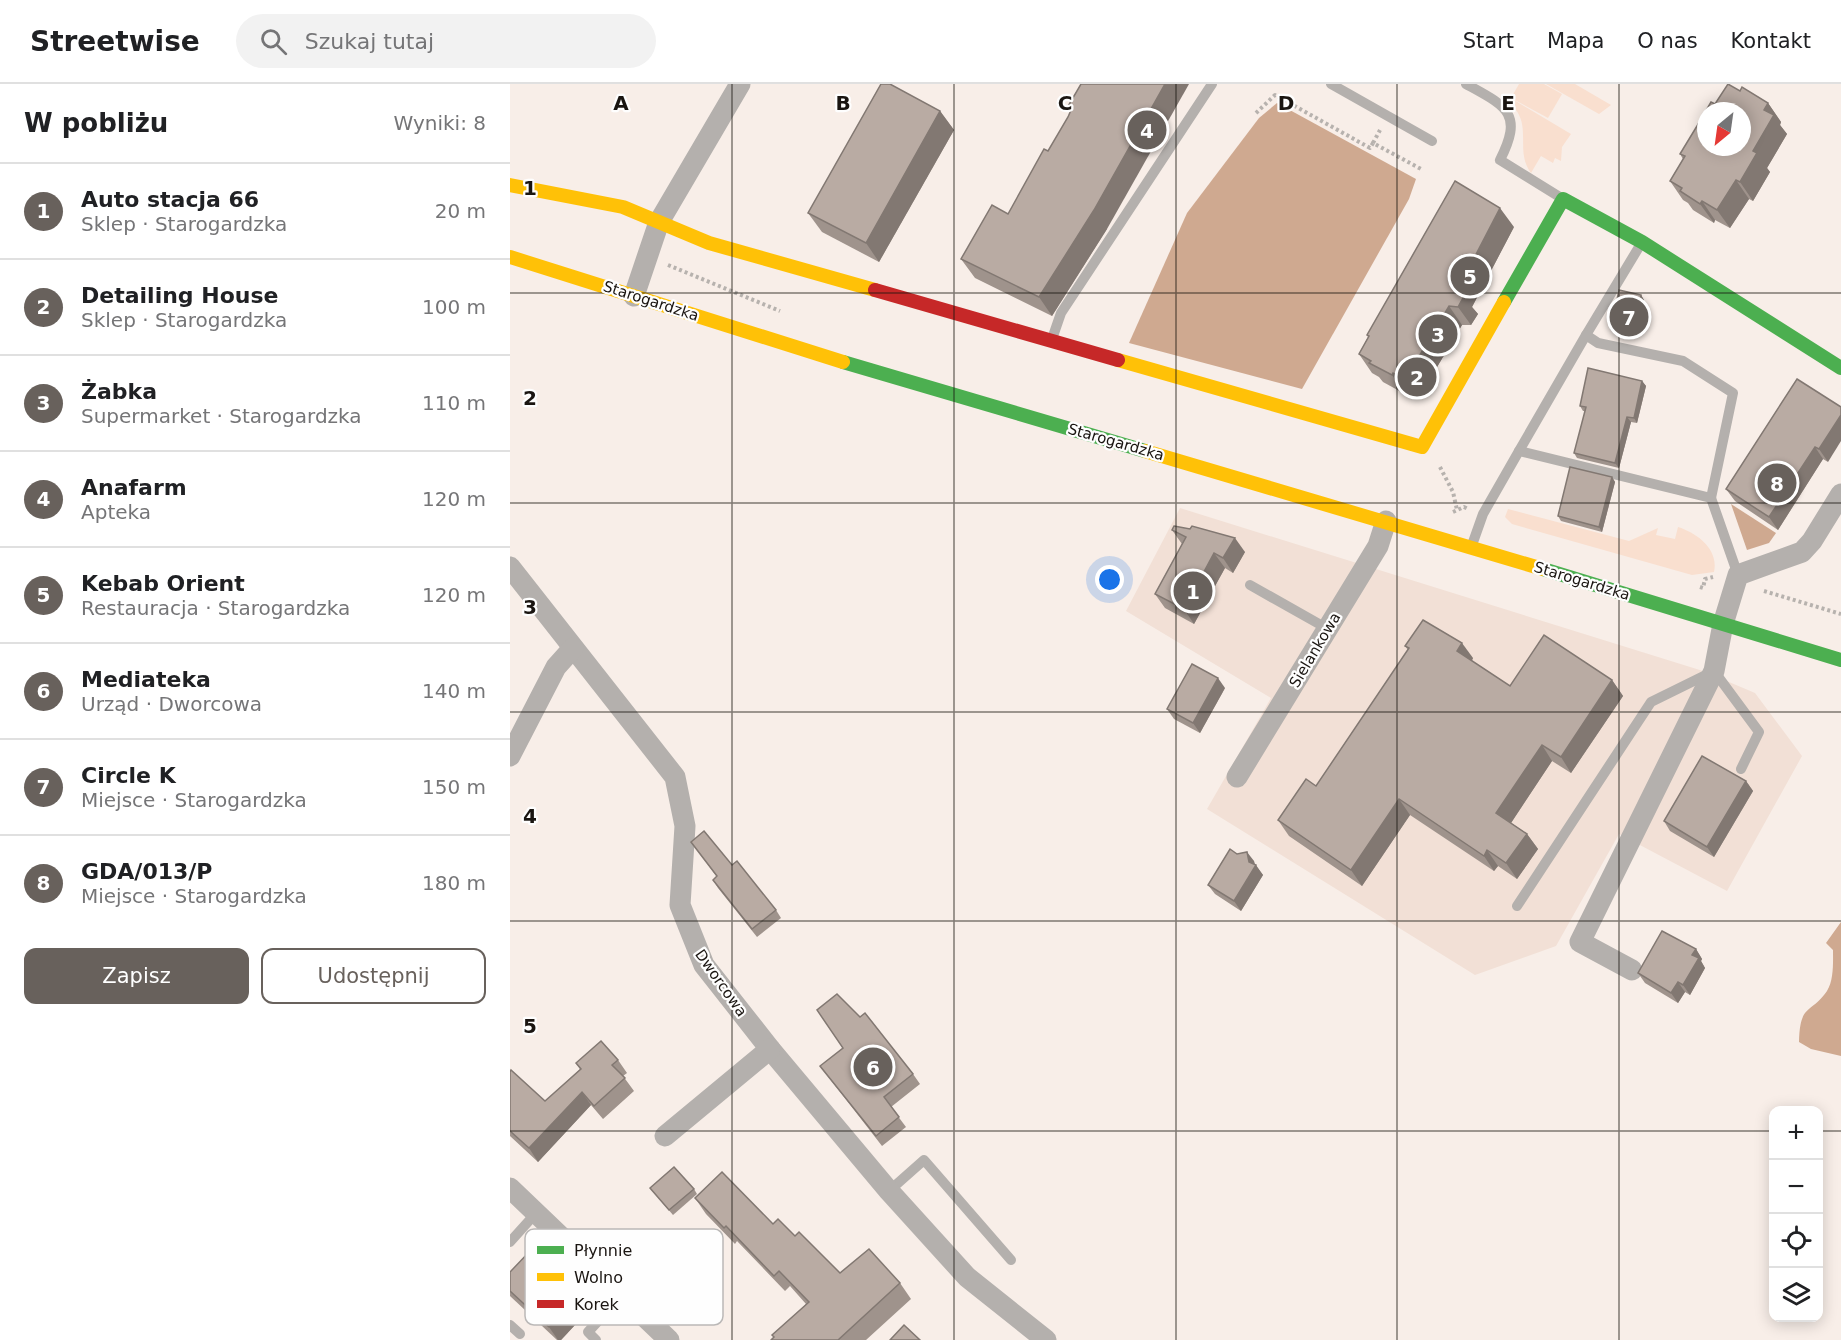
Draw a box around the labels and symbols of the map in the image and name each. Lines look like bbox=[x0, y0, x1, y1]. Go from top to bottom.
text: A bbox=[613, 91, 629, 115]
text: B bbox=[835, 91, 851, 115]
text: C bbox=[1058, 91, 1072, 115]
text: D bbox=[1278, 91, 1294, 115]
text: E bbox=[1501, 91, 1515, 115]
north arrow bbox=[1697, 102, 1751, 156]
pin: 4 bbox=[1128, 108, 1166, 152]
text: 1 bbox=[523, 176, 537, 200]
pin: 5 bbox=[1450, 254, 1490, 298]
street label: Starogardzka bbox=[601, 277, 701, 325]
pin: 7 bbox=[1610, 294, 1648, 340]
pin: 3 bbox=[1418, 312, 1458, 356]
pin: 2 bbox=[1398, 354, 1436, 400]
text: 2 bbox=[523, 386, 537, 410]
street label: Starogardzka bbox=[1066, 420, 1166, 464]
pin: 8 bbox=[1758, 460, 1796, 506]
street label: Starogardzka bbox=[1532, 558, 1632, 604]
your location bbox=[1095, 565, 1124, 594]
pin: 1 bbox=[1174, 568, 1212, 614]
text: 3 bbox=[523, 595, 537, 619]
street label: Sielankowa bbox=[1286, 609, 1344, 691]
text: 4 bbox=[523, 804, 537, 828]
street label: Dworcowa bbox=[691, 946, 751, 1020]
text: 5 bbox=[523, 1014, 537, 1038]
pin: 6 bbox=[854, 1044, 892, 1090]
legend bbox=[525, 1229, 723, 1325]
text: Płynnie bbox=[574, 1241, 632, 1260]
text: Wolno bbox=[574, 1268, 623, 1287]
text: Korek bbox=[574, 1295, 620, 1314]

